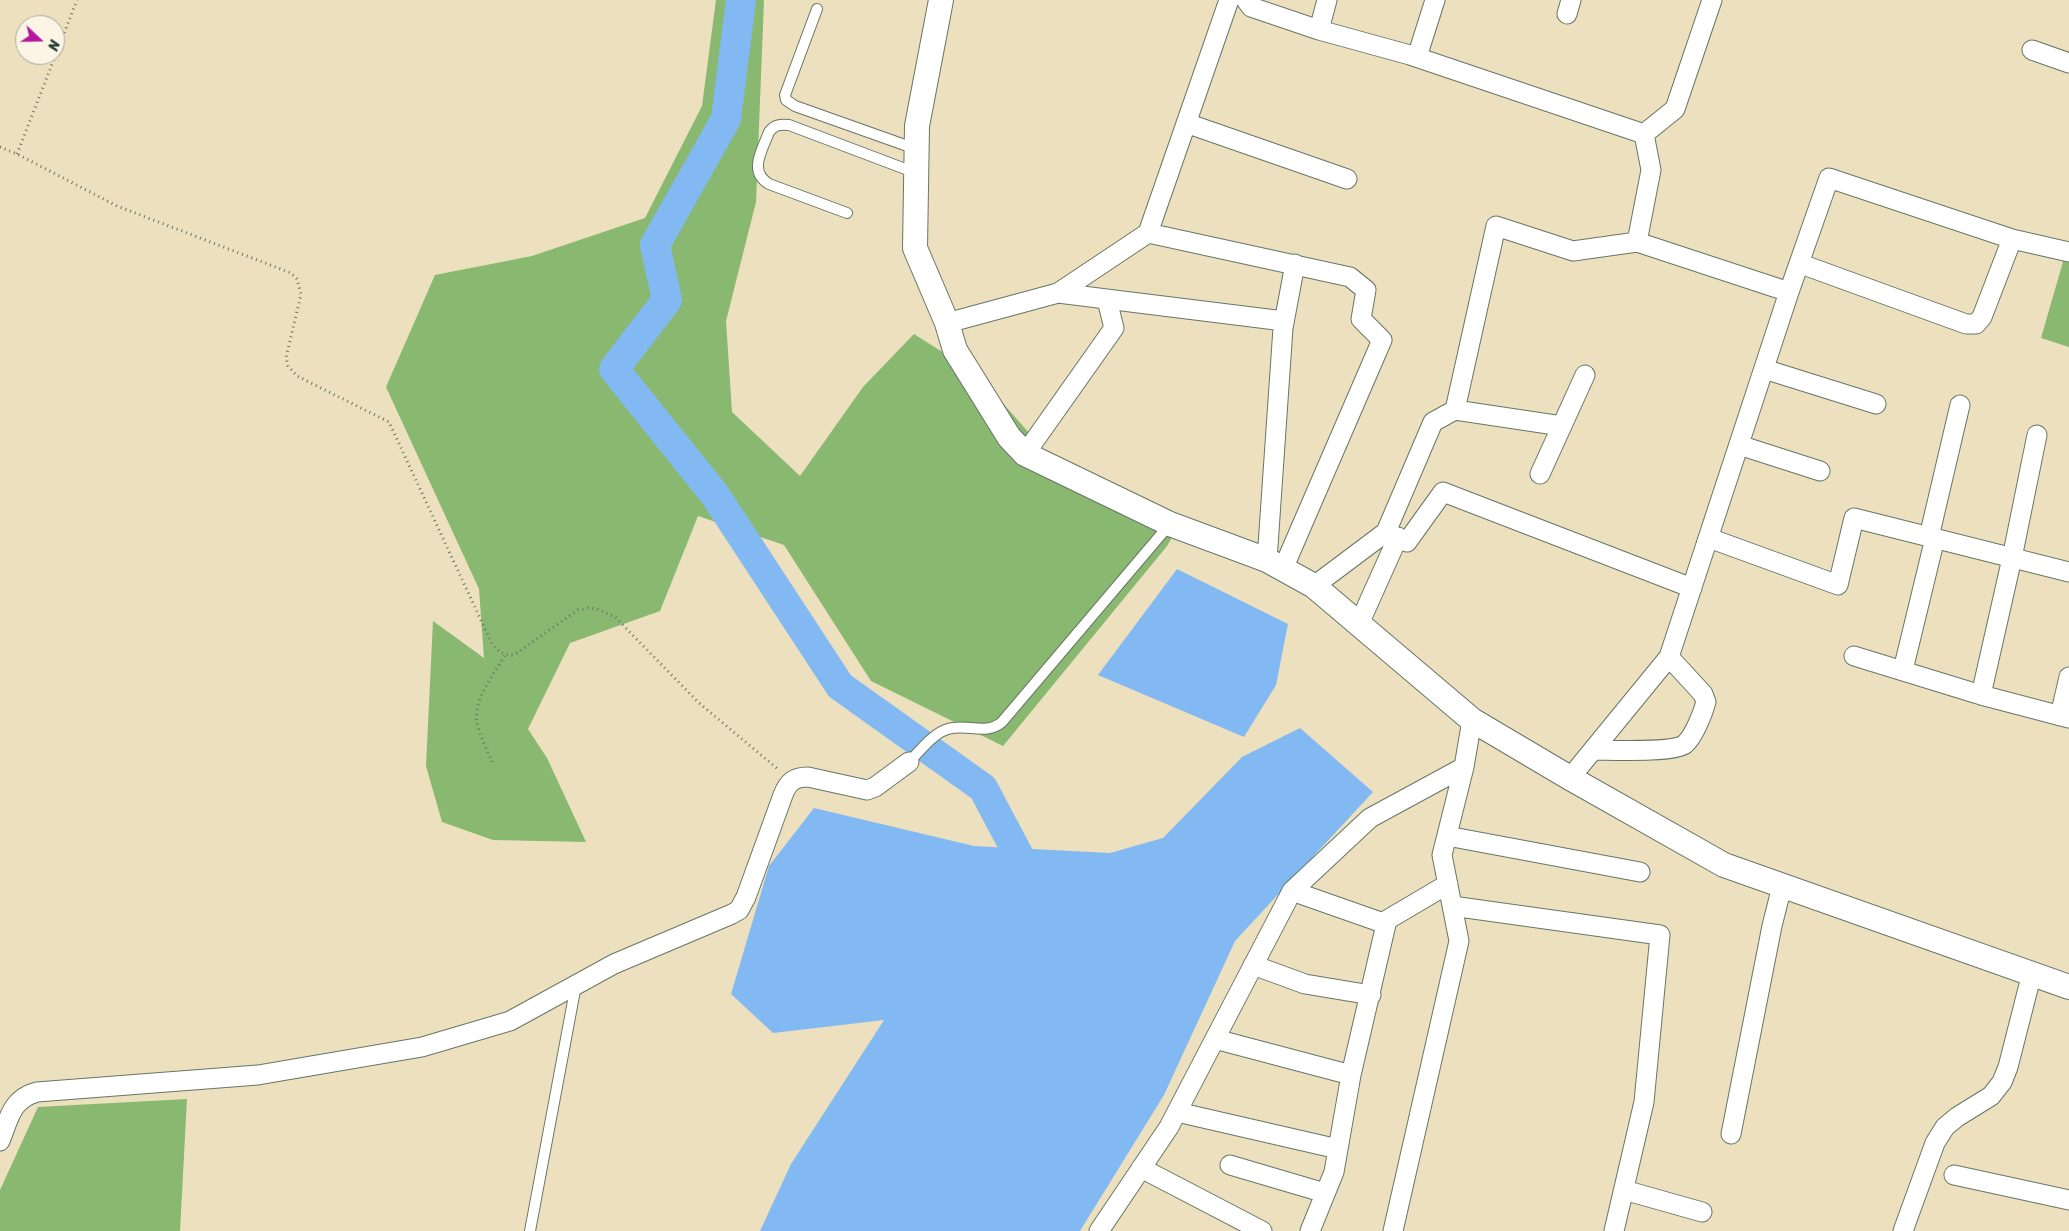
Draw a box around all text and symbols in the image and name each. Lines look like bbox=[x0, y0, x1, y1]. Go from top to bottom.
north arrow bbox=[15, 15, 65, 65]
text: N bbox=[40, 36, 67, 54]

